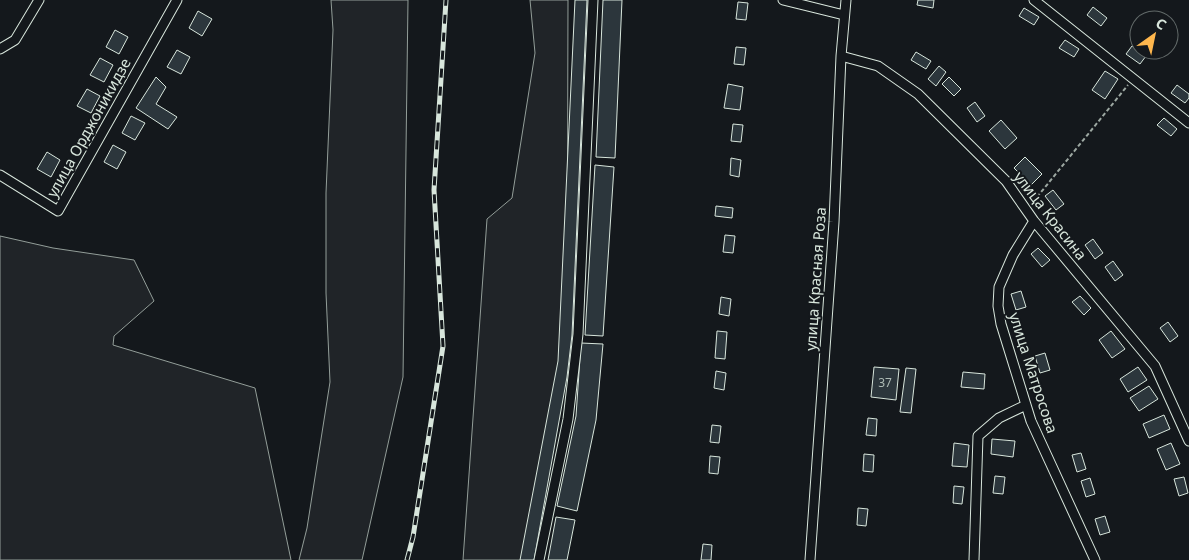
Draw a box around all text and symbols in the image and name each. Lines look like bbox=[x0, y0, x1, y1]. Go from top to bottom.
north arrow bbox=[1129, 10, 1179, 60]
text: С bbox=[1152, 13, 1170, 34]
street label: улица Орджоникидзе bbox=[41, 54, 135, 201]
street label: улица Красина bbox=[1010, 167, 1092, 264]
street label: улица Красная Роза bbox=[800, 206, 830, 352]
street label: улица Матросова bbox=[1005, 310, 1063, 436]
house number: 37 bbox=[878, 374, 892, 391]

